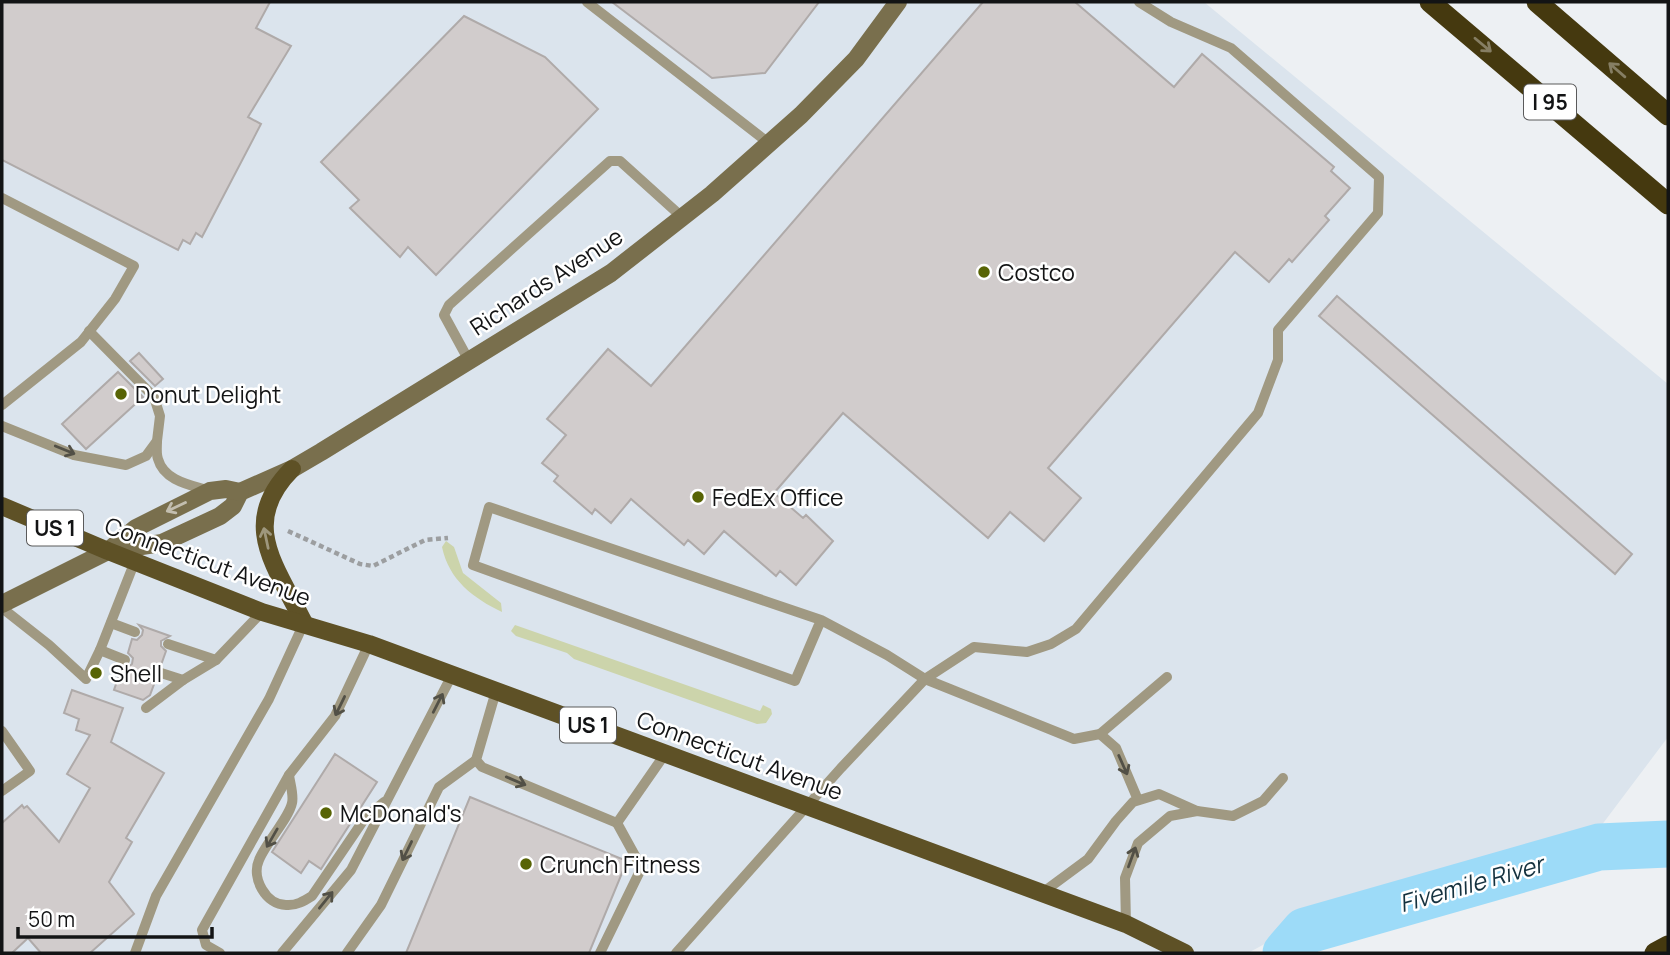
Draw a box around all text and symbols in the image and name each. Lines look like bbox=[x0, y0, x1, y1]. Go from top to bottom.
one-way arrow bbox=[1473, 37, 1491, 53]
one-way arrow bbox=[1608, 62, 1626, 78]
road number: I 95 bbox=[1524, 84, 1576, 119]
street label: Richards Avenue bbox=[463, 220, 629, 342]
place label: Costco bbox=[998, 256, 1075, 288]
marker: Costco bbox=[976, 264, 992, 280]
place label: Donut Delight bbox=[135, 378, 281, 410]
marker: Donut Delight bbox=[113, 386, 129, 402]
one-way arrow bbox=[54, 445, 75, 458]
place label: FedEx Office bbox=[712, 481, 844, 513]
marker: FedEx Office bbox=[690, 489, 706, 505]
one-way arrow bbox=[166, 501, 187, 514]
street label: Connecticut Avenue bbox=[101, 509, 315, 613]
road number: US 1 bbox=[27, 510, 83, 546]
one-way arrow bbox=[259, 528, 272, 550]
place label: Shell bbox=[110, 657, 162, 689]
marker: Shell bbox=[88, 665, 104, 681]
one-way arrow bbox=[431, 693, 445, 714]
one-way arrow bbox=[332, 695, 346, 716]
street label: Connecticut Avenue bbox=[633, 703, 847, 807]
road number: US 1 bbox=[560, 708, 616, 742]
one-way arrow bbox=[1117, 753, 1130, 775]
one-way arrow bbox=[504, 775, 526, 788]
place label: McDonald's bbox=[340, 797, 462, 829]
marker: McDonald's bbox=[318, 805, 334, 821]
one-way arrow bbox=[265, 827, 279, 847]
one-way arrow bbox=[400, 840, 414, 861]
water label: Fivemile River bbox=[1395, 846, 1550, 919]
one-way arrow bbox=[1127, 847, 1140, 869]
place label: Crunch Fitness bbox=[540, 848, 700, 880]
marker: Crunch Fitness bbox=[518, 856, 534, 872]
one-way arrow bbox=[318, 892, 333, 910]
scale bar bbox=[18, 895, 212, 939]
text: 50 m bbox=[28, 905, 75, 933]

